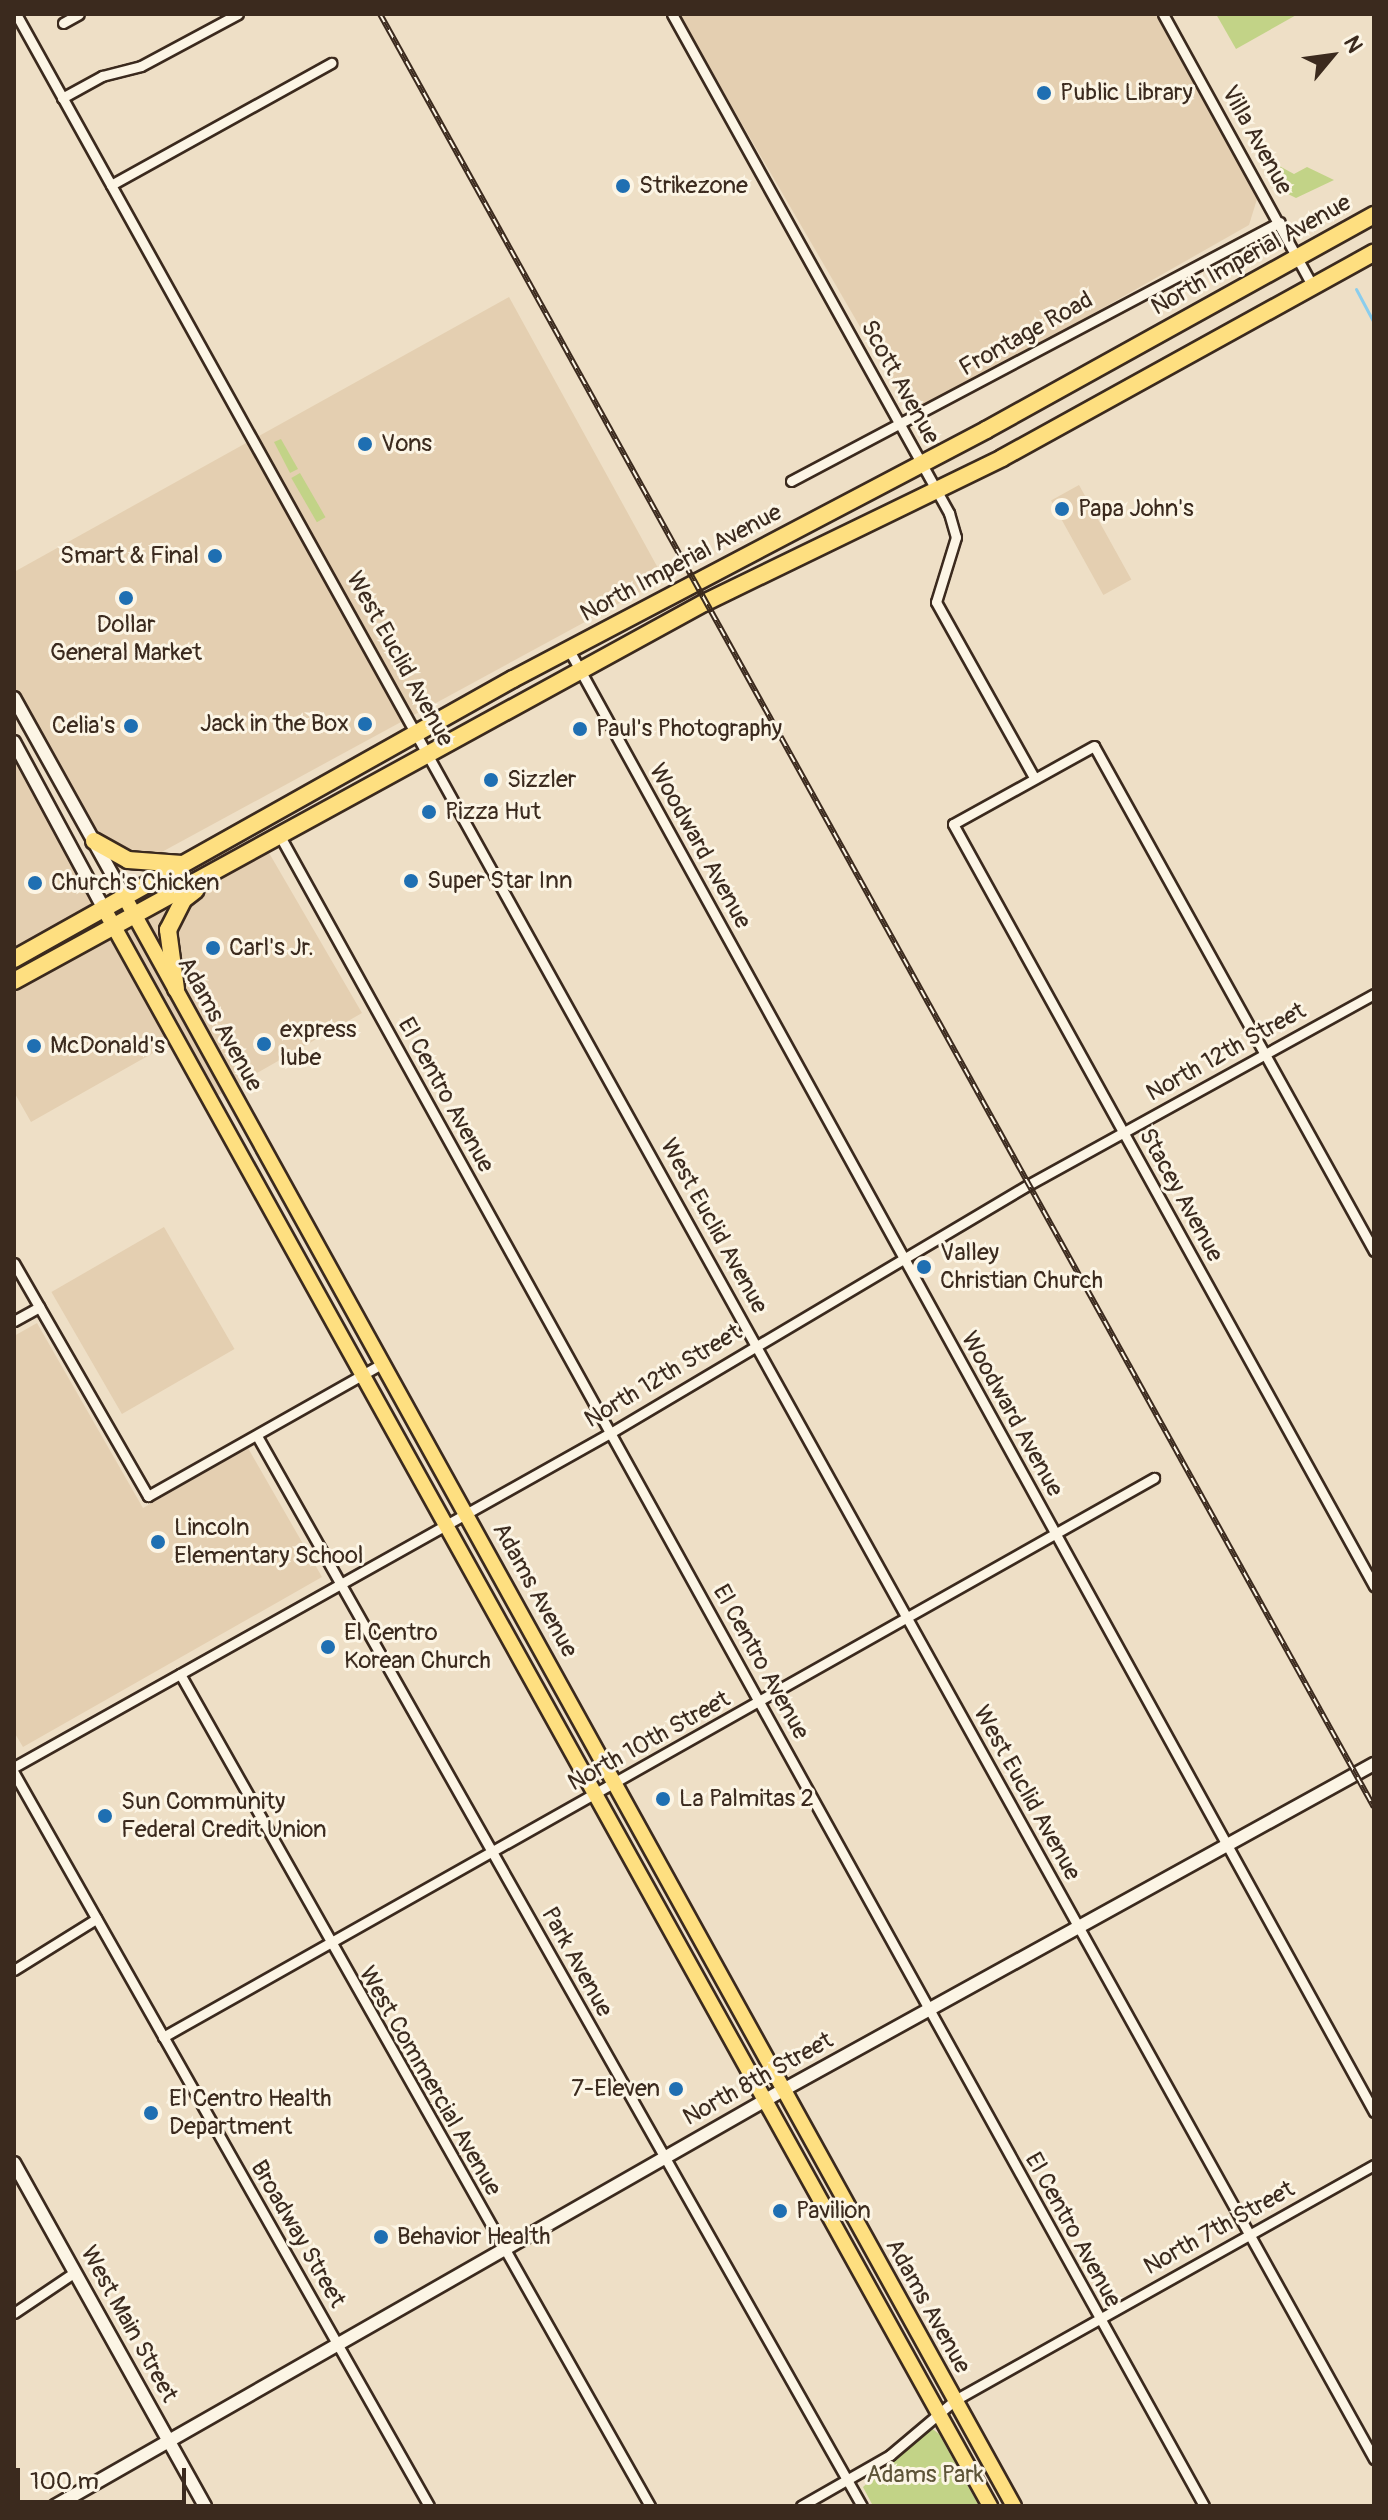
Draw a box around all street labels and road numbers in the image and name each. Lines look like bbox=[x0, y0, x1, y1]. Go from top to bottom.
street label: Villa Avenue bbox=[1215, 80, 1299, 200]
street label: North Imperial Avenue bbox=[1146, 188, 1356, 322]
street label: Frontage Road bbox=[954, 285, 1098, 383]
street label: Scott Avenue bbox=[854, 315, 946, 449]
street label: North Imperial Avenue bbox=[575, 498, 787, 628]
street label: West Euclid Avenue bbox=[340, 567, 460, 751]
street label: Woodward Avenue bbox=[643, 758, 757, 934]
street label: Adams Avenue bbox=[171, 952, 269, 1096]
street label: North 12th Street bbox=[1141, 996, 1311, 1108]
street label: El Centro Avenue bbox=[392, 1013, 500, 1177]
street label: Stacey Avenue bbox=[1133, 1123, 1229, 1267]
street label: West Euclid Avenue bbox=[654, 1134, 774, 1318]
street label: North 12th Street bbox=[579, 1318, 747, 1434]
street label: Woodward Avenue bbox=[955, 1326, 1069, 1502]
street label: Adams Avenue bbox=[486, 1518, 584, 1662]
street label: El Centro Avenue bbox=[707, 1580, 815, 1744]
street label: North 10th Street bbox=[563, 1685, 735, 1797]
street label: West Euclid Avenue bbox=[967, 1701, 1087, 1885]
street label: Park Avenue bbox=[535, 1902, 619, 2022]
street label: West Commercial Avenue bbox=[352, 1961, 508, 2201]
street label: North 8th Street bbox=[678, 2026, 838, 2132]
street label: El Centro Avenue bbox=[1019, 2148, 1127, 2312]
street label: Broadway Street bbox=[244, 2155, 352, 2313]
street label: North 7th Street bbox=[1139, 2175, 1299, 2281]
street label: Adams Avenue bbox=[879, 2234, 977, 2378]
street label: West Main Street bbox=[74, 2241, 184, 2407]

